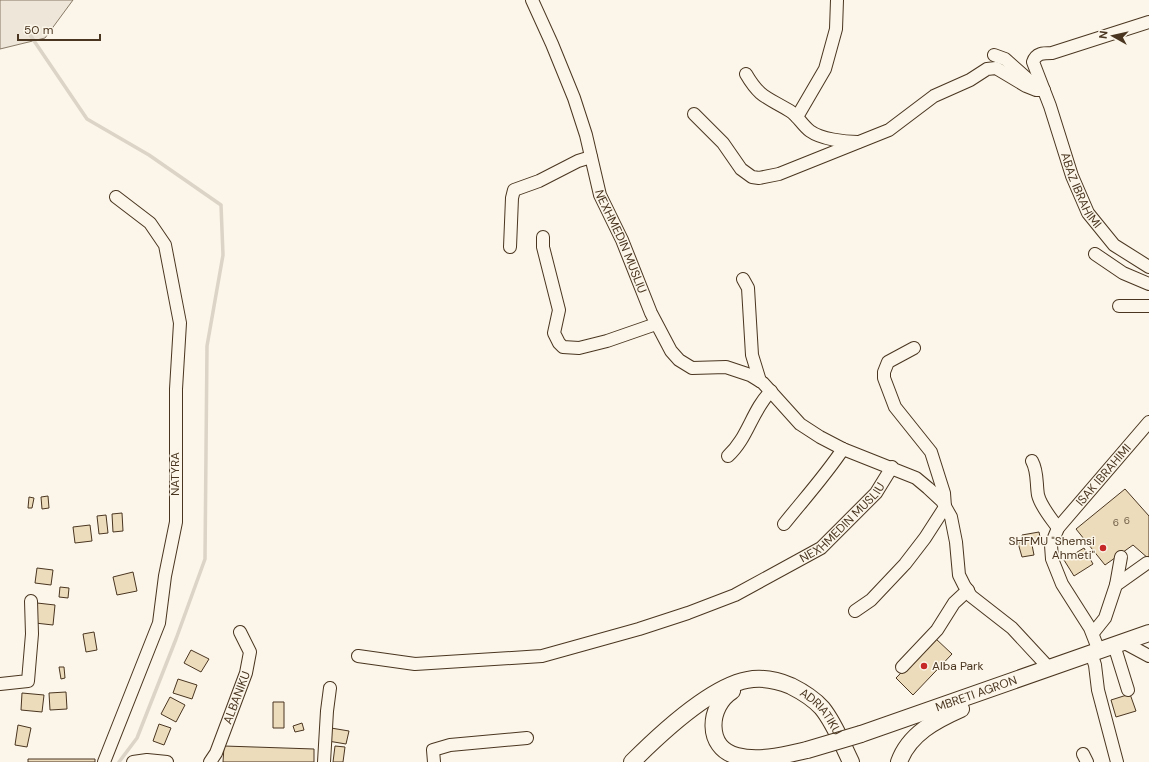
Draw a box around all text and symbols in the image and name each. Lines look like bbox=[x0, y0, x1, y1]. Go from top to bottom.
scale bar bbox=[18, 16, 100, 42]
north arrow bbox=[1093, 16, 1133, 56]
text: 50 m bbox=[24, 22, 53, 38]
text: N bbox=[1096, 30, 1111, 40]
street label: ABAZ IBRAHIMI bbox=[1057, 151, 1105, 231]
street label: NEXHMEDIN MUSLIU bbox=[591, 188, 650, 296]
street label: ISAK IBRAHIMI bbox=[1072, 441, 1135, 509]
street label: NATYRA bbox=[167, 452, 183, 496]
street label: NEXHMEDIN MUSLIU bbox=[797, 480, 889, 566]
house number: 6 bbox=[1124, 514, 1130, 527]
house number: 6 bbox=[1113, 516, 1119, 529]
place label: SHFMU "Shemsi Ahmeti" bbox=[1009, 533, 1096, 563]
marker: SHFMU "Shemsi Ahmeti" bbox=[1098, 543, 1108, 553]
place label: Alba Park bbox=[932, 658, 984, 674]
marker: Alba Park bbox=[919, 661, 929, 671]
street label: ALBANIKU bbox=[220, 669, 254, 726]
street label: MBRETI AGRON bbox=[933, 672, 1019, 715]
street label: ADRIATIKU bbox=[797, 685, 845, 738]

